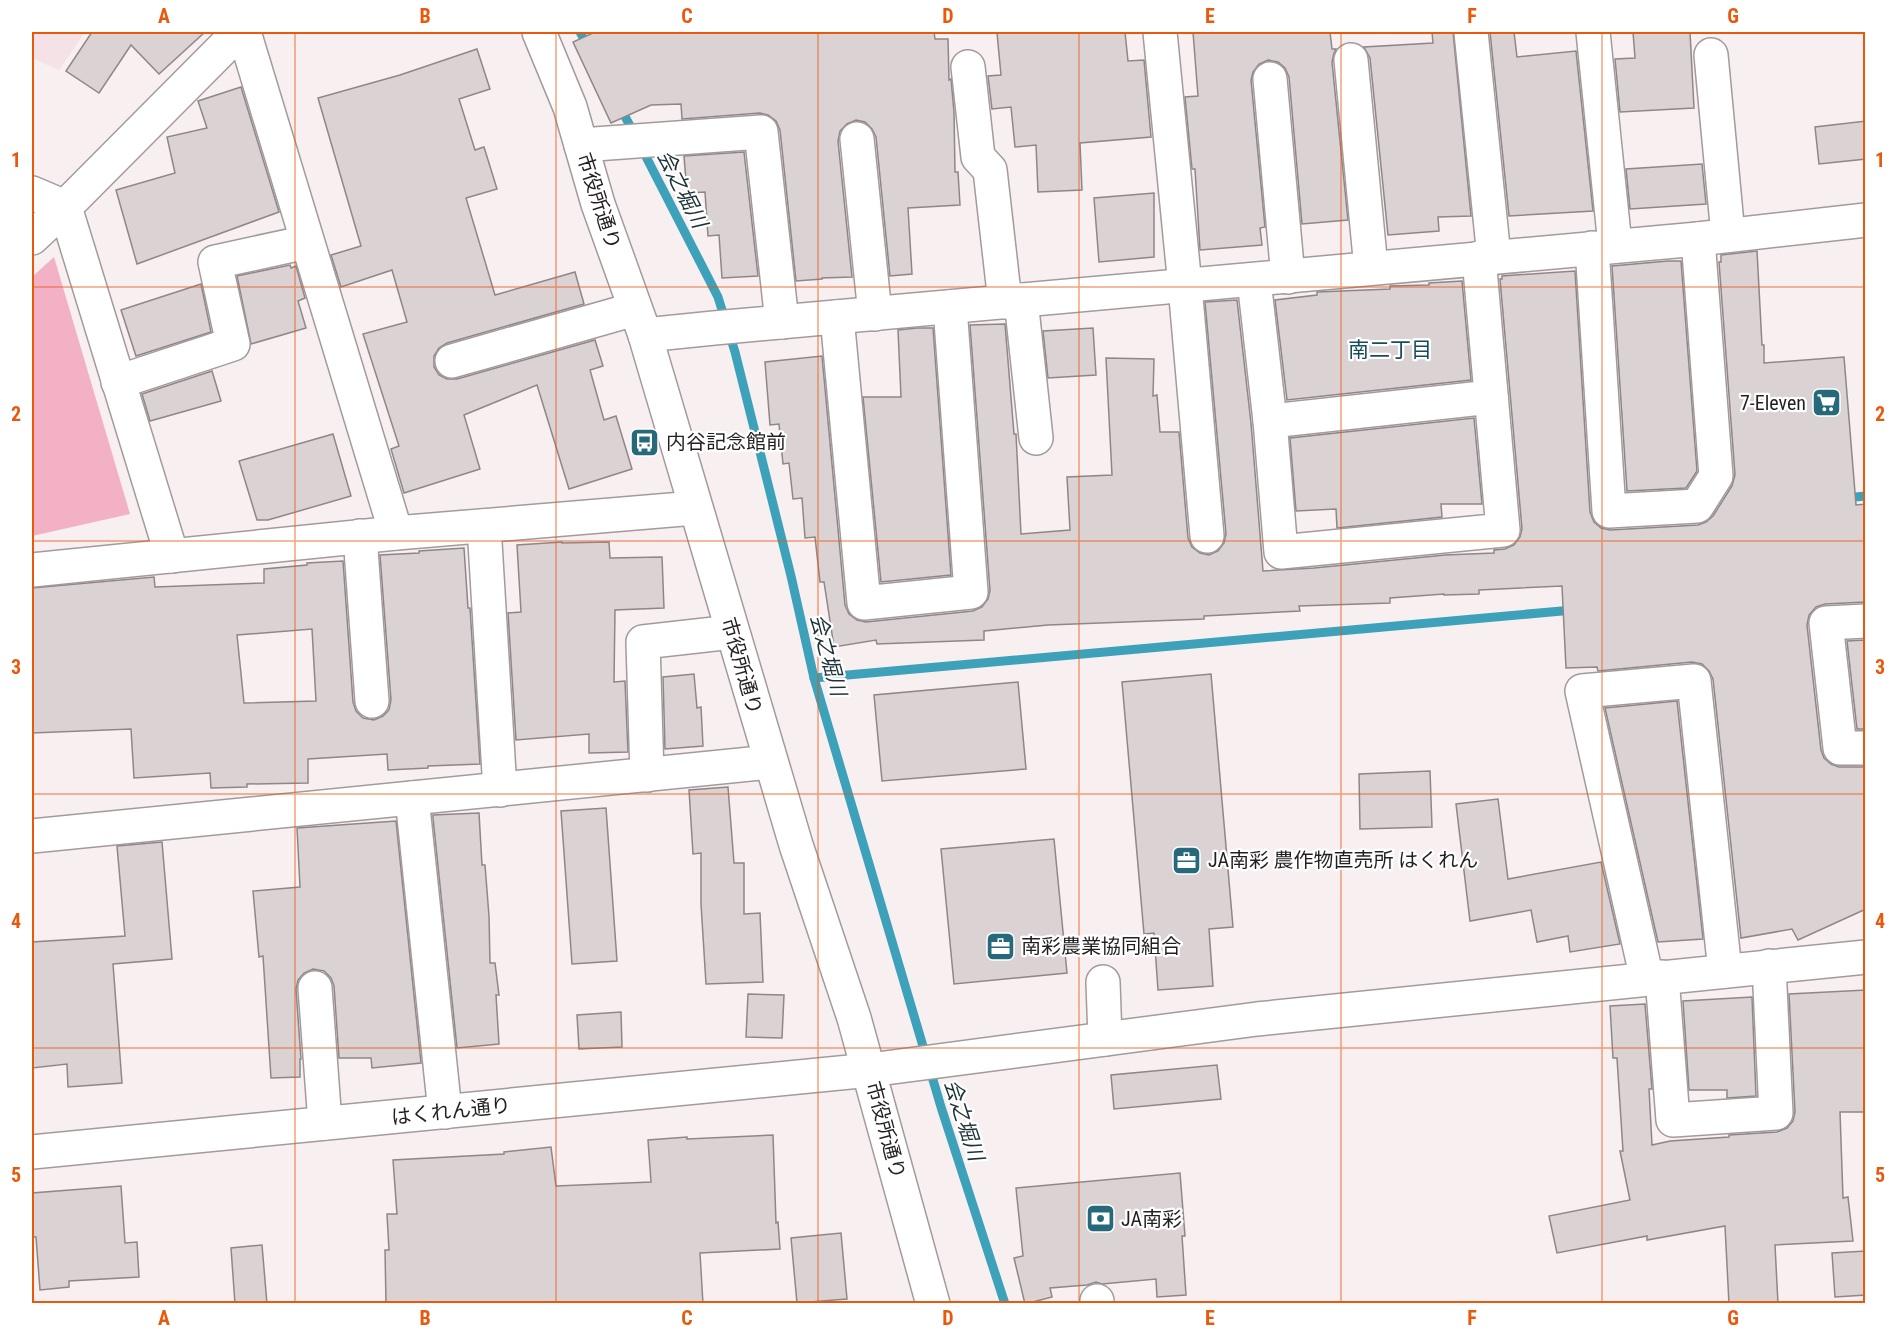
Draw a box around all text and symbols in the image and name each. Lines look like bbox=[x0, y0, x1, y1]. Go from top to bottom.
text: A bbox=[158, 4, 170, 28]
text: B bbox=[419, 4, 431, 28]
text: C bbox=[681, 4, 693, 28]
text: D bbox=[942, 4, 954, 28]
text: E bbox=[1205, 4, 1215, 28]
text: F bbox=[1467, 4, 1477, 28]
text: G bbox=[1727, 4, 1739, 28]
water label: 会之堀川 bbox=[652, 146, 713, 234]
text: 1 bbox=[11, 148, 21, 172]
text: 1 bbox=[1875, 148, 1885, 172]
street label: 市役所通り bbox=[572, 150, 626, 252]
district label: 南二丁目 bbox=[1348, 338, 1432, 362]
supermarket icon: 7-Eleven bbox=[1811, 387, 1843, 419]
place label: 7-Eleven bbox=[1740, 391, 1806, 415]
text: 2 bbox=[11, 402, 21, 426]
text: 2 bbox=[1875, 402, 1885, 426]
bus stop icon: 内谷記念館前 bbox=[629, 426, 661, 458]
place label: 内谷記念館前 bbox=[666, 430, 786, 454]
water label: 会之堀川 bbox=[806, 611, 851, 701]
street label: 市役所通り bbox=[717, 615, 767, 717]
text: 3 bbox=[11, 655, 21, 679]
text: 3 bbox=[1875, 655, 1885, 679]
office icon: JA南彩 農作物直売所 はくれん bbox=[1171, 844, 1203, 876]
place label: JA南彩 農作物直売所 はくれん bbox=[1208, 848, 1478, 872]
text: 4 bbox=[11, 909, 21, 933]
text: 4 bbox=[1875, 909, 1885, 933]
office icon: 南彩農業協同組合 bbox=[984, 930, 1016, 962]
place label: 南彩農業協同組合 bbox=[1021, 934, 1181, 958]
water label: 会之堀川 bbox=[940, 1076, 989, 1166]
street label: 市役所通り bbox=[861, 1079, 911, 1181]
street label: はくれん通り bbox=[390, 1093, 512, 1129]
text: 5 bbox=[11, 1163, 21, 1187]
text: 5 bbox=[1875, 1163, 1885, 1187]
bank icon: JA南彩 bbox=[1084, 1203, 1116, 1235]
place label: JA南彩 bbox=[1121, 1207, 1182, 1231]
text: A bbox=[158, 1306, 170, 1330]
text: B bbox=[419, 1306, 431, 1330]
text: C bbox=[681, 1306, 693, 1330]
text: D bbox=[942, 1306, 954, 1330]
text: E bbox=[1205, 1306, 1215, 1330]
text: F bbox=[1467, 1306, 1477, 1330]
text: G bbox=[1727, 1306, 1739, 1330]

